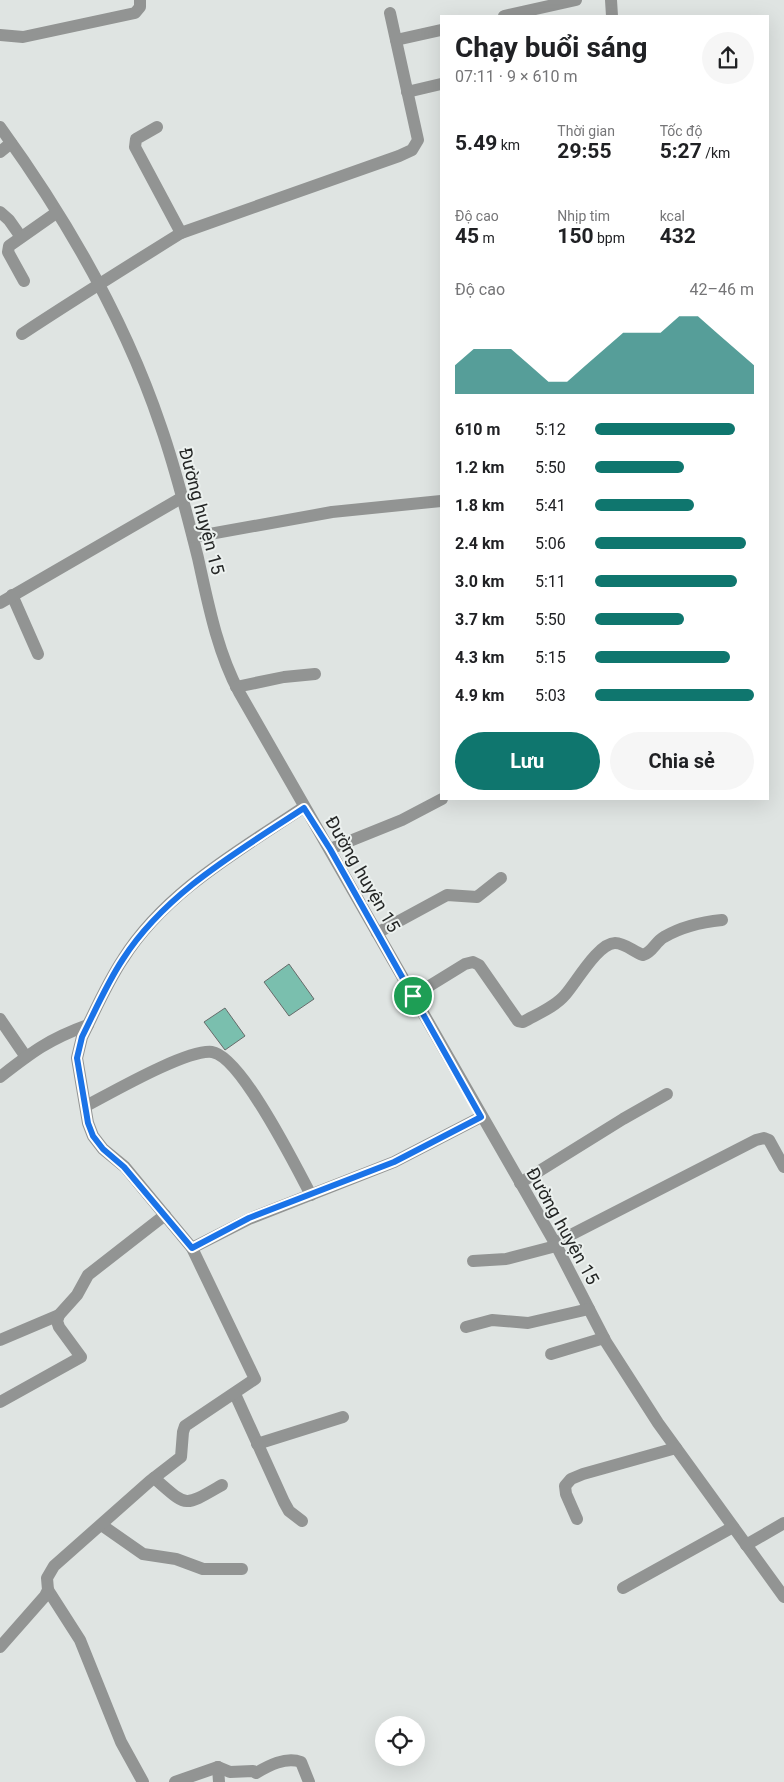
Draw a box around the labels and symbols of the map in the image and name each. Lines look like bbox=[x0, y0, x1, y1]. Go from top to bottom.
street label: Đường huyện 15 bbox=[175, 445, 229, 577]
street label: Đường huyện 15 bbox=[321, 812, 405, 936]
pin bbox=[392, 975, 434, 1017]
street label: Đường huyện 15 bbox=[522, 1164, 604, 1288]

